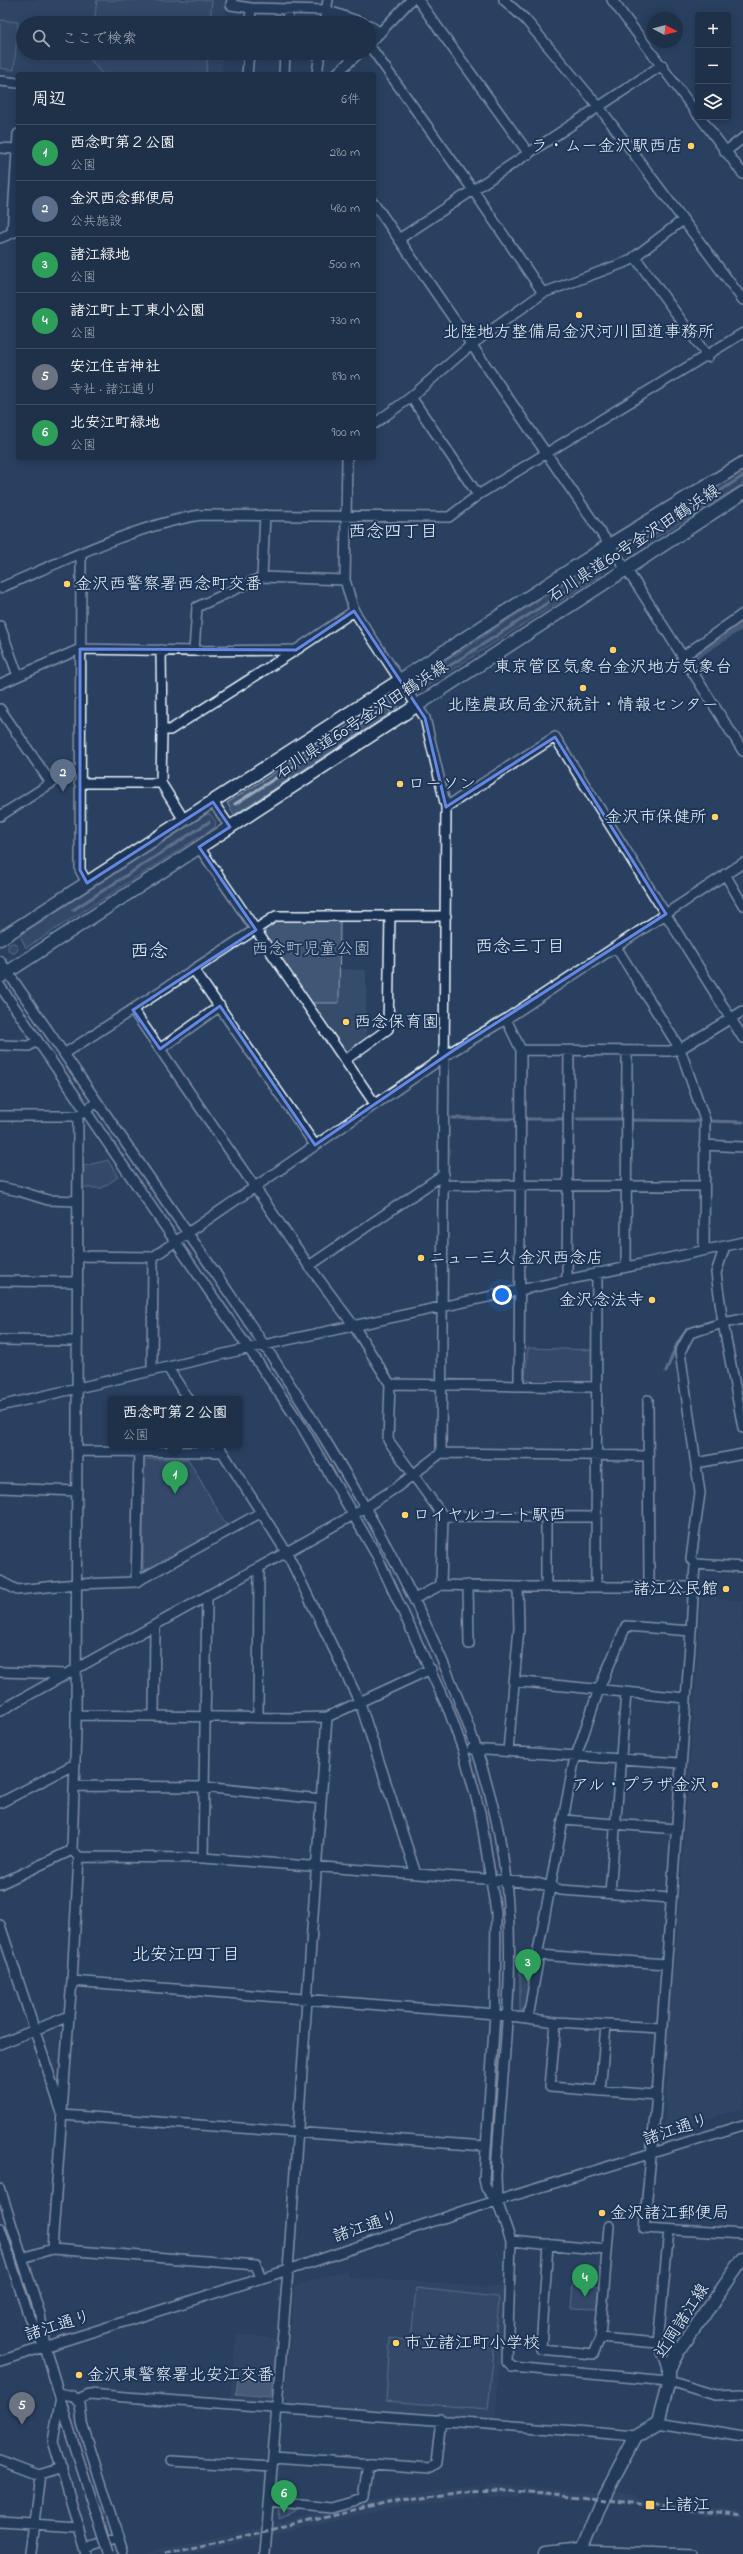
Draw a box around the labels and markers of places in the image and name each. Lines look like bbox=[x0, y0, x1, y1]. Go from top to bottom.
place label: ラ・ムー金沢駅西店 bbox=[531, 134, 683, 159]
marker: ラ・ムー金沢駅西店 bbox=[686, 141, 696, 151]
marker: 北陸地方整備局金沢河川国道事務所 bbox=[574, 310, 584, 320]
place label: 北陸地方整備局金沢河川国道事務所 bbox=[443, 320, 715, 345]
place label: 金沢西警察署西念町交番 bbox=[75, 572, 262, 597]
marker: 金沢西警察署西念町交番 bbox=[62, 579, 72, 589]
marker: 東京管区気象台金沢地方気象台 bbox=[608, 645, 618, 655]
place label: 東京管区気象台金沢地方気象台 bbox=[494, 655, 732, 680]
marker: 北陸農政局金沢統計・情報センター bbox=[578, 683, 588, 693]
place label: 北陸農政局金沢統計・情報センター bbox=[447, 693, 719, 718]
pin: 2 bbox=[50, 759, 76, 792]
place label: ローソン bbox=[408, 772, 476, 797]
marker: ローソン bbox=[395, 779, 405, 789]
place label: 金沢市保健所 bbox=[605, 805, 707, 830]
marker: 金沢市保健所 bbox=[710, 812, 720, 822]
place label: 西念保育園 bbox=[354, 1010, 439, 1035]
marker: 西念保育園 bbox=[341, 1017, 351, 1027]
place label: ニュー三久 金沢西念店 bbox=[429, 1246, 603, 1271]
marker: ニュー三久 金沢西念店 bbox=[416, 1253, 426, 1263]
place label: 金沢念法寺 bbox=[559, 1288, 644, 1313]
marker: 金沢念法寺 bbox=[647, 1295, 657, 1305]
pin: 1 bbox=[162, 1461, 188, 1494]
place label: ロイヤルコート駅西 bbox=[413, 1503, 566, 1528]
marker: ロイヤルコート駅西 bbox=[400, 1510, 410, 1520]
place label: 諸江公民館 bbox=[633, 1577, 718, 1602]
marker: 諸江公民館 bbox=[721, 1584, 731, 1594]
place label: アル・プラザ金沢 bbox=[572, 1773, 707, 1798]
marker: アル・プラザ金沢 bbox=[710, 1780, 720, 1790]
pin: 3 bbox=[515, 1949, 541, 1982]
place label: 金沢諸江郵便局 bbox=[610, 2201, 729, 2226]
marker: 金沢諸江郵便局 bbox=[597, 2208, 607, 2218]
pin: 4 bbox=[572, 2264, 598, 2297]
place label: 市立諸江町小学校 bbox=[404, 2331, 540, 2356]
marker: 市立諸江町小学校 bbox=[391, 2338, 401, 2348]
place label: 金沢東警察署北安江交番 bbox=[87, 2363, 274, 2388]
marker: 金沢東警察署北安江交番 bbox=[74, 2370, 84, 2380]
pin: 5 bbox=[9, 2392, 35, 2425]
pin: 6 bbox=[271, 2480, 297, 2513]
place label: 上諸江 bbox=[659, 2493, 710, 2518]
marker: 上諸江 bbox=[644, 2499, 656, 2511]

